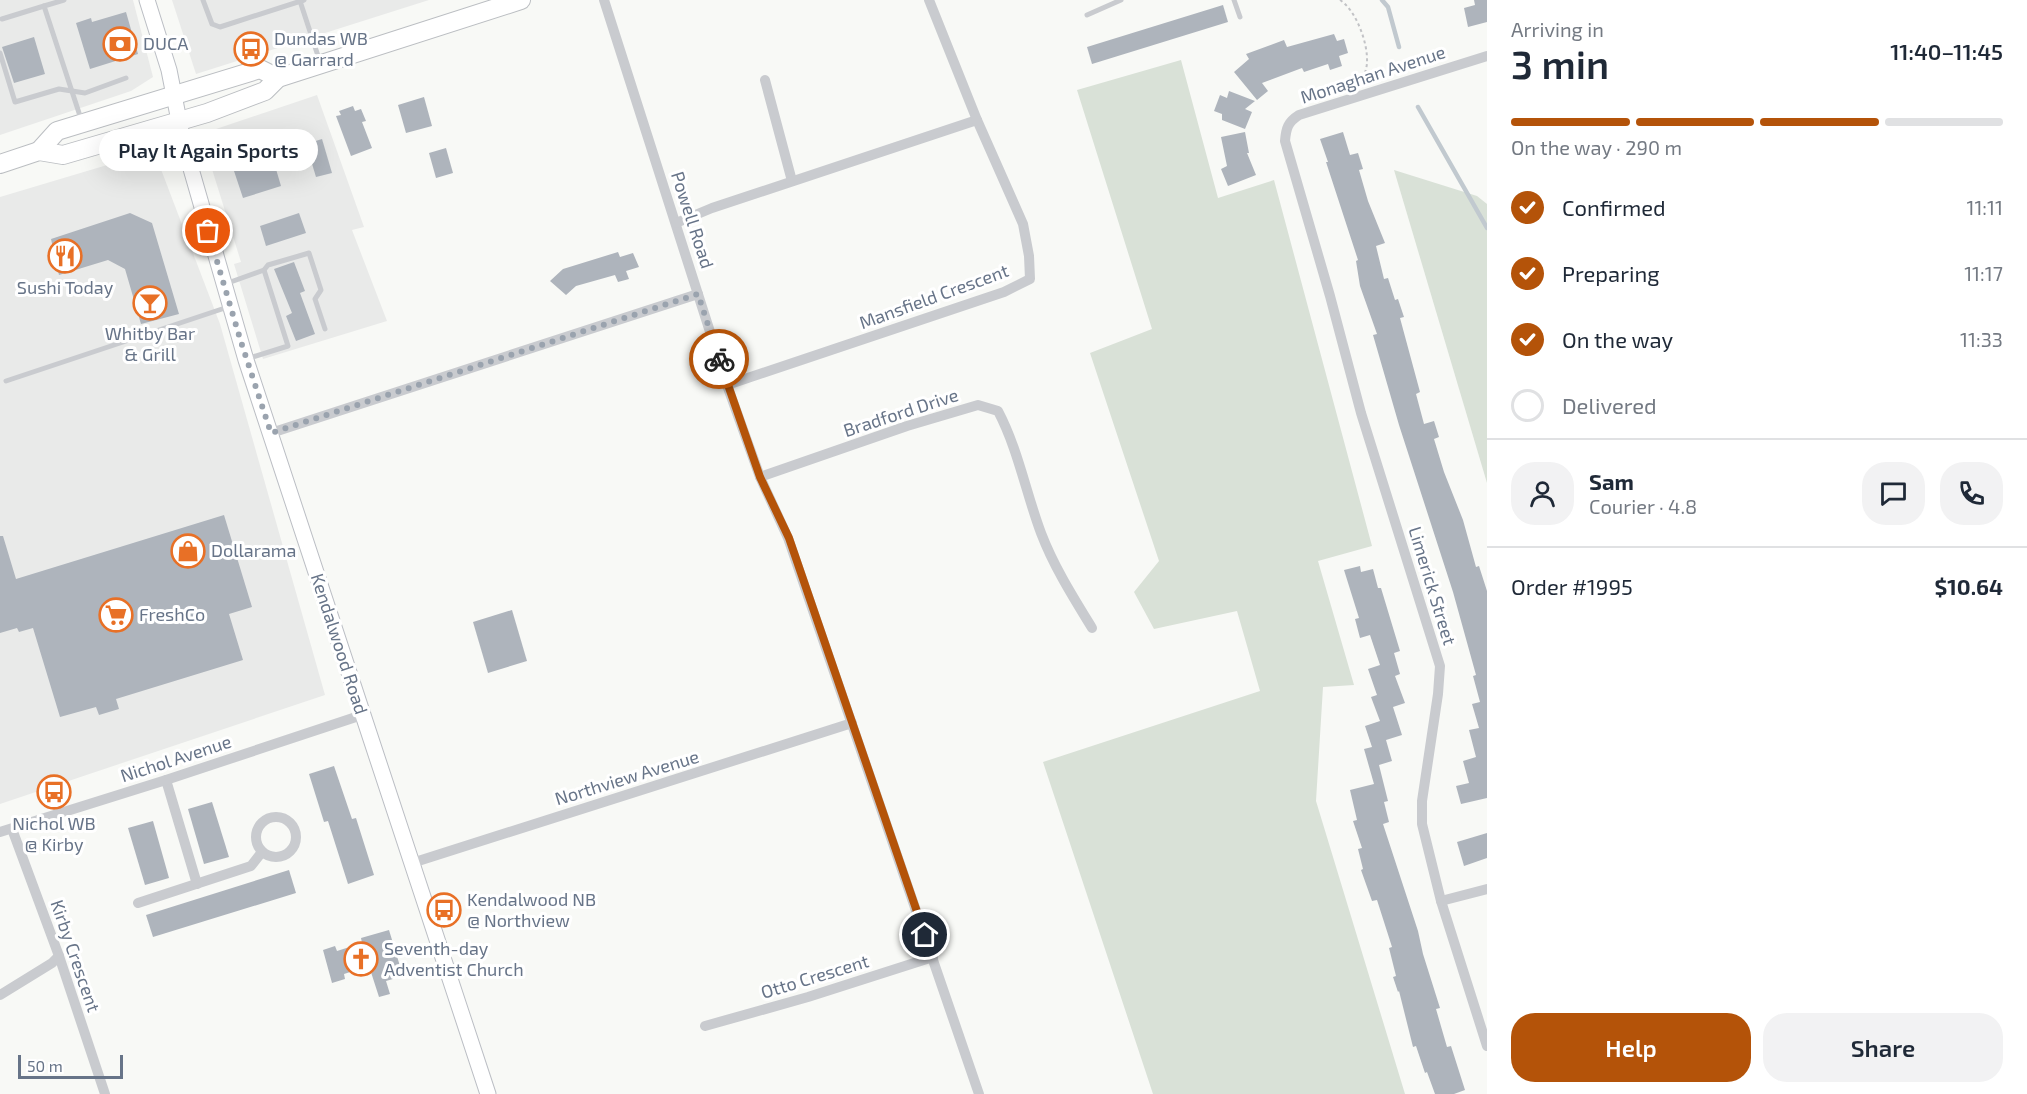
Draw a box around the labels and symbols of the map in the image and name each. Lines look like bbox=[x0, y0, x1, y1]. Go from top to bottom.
bank icon: DUCA bbox=[102, 26, 138, 62]
place label: Dundas WB @ Garrard bbox=[274, 27, 368, 70]
bus stop icon: Dundas WB @ Garrard bbox=[233, 31, 269, 67]
place label: DUCA bbox=[143, 32, 189, 54]
street label: Monaghan Avenue bbox=[1297, 40, 1448, 108]
callout: Play It Again Sports bbox=[98, 129, 318, 171]
street label: Powell Road bbox=[667, 168, 719, 271]
pin bbox=[182, 205, 233, 256]
restaurant icon: Sushi Today bbox=[47, 238, 83, 274]
street label: Mansfield Crescent bbox=[856, 259, 1011, 333]
place label: Sushi Today bbox=[17, 276, 114, 298]
bar icon: Whitby Bar & Grill bbox=[132, 285, 168, 321]
place label: Whitby Bar & Grill bbox=[105, 322, 195, 365]
courier bbox=[689, 329, 749, 389]
street label: Bradford Drive bbox=[840, 383, 961, 441]
street label: Limerick Street bbox=[1405, 524, 1461, 648]
shop icon: Dollarama bbox=[170, 533, 206, 569]
place label: Dollarama bbox=[211, 539, 297, 561]
street label: Kendalwood Road bbox=[307, 570, 373, 717]
supermarket icon: FreshCo bbox=[98, 597, 134, 633]
place label: FreshCo bbox=[139, 603, 205, 625]
street label: Nichol Avenue bbox=[117, 730, 234, 786]
street label: Northview Avenue bbox=[552, 745, 701, 809]
bus stop icon: Nichol WB @ Kirby bbox=[36, 774, 72, 810]
place label: Nichol WB @ Kirby bbox=[12, 812, 96, 855]
place label: Kendalwood NB @ Northview bbox=[467, 888, 596, 931]
bus stop icon: Kendalwood NB @ Northview bbox=[426, 892, 462, 928]
street label: Kirby Crescent bbox=[46, 897, 105, 1015]
pin bbox=[899, 909, 950, 960]
place label: Seventh-day Adventist Church bbox=[384, 937, 524, 980]
church icon: Seventh-day Adventist Church bbox=[343, 941, 379, 977]
street label: Otto Crescent bbox=[758, 949, 871, 1003]
scale bar bbox=[18, 1052, 123, 1080]

